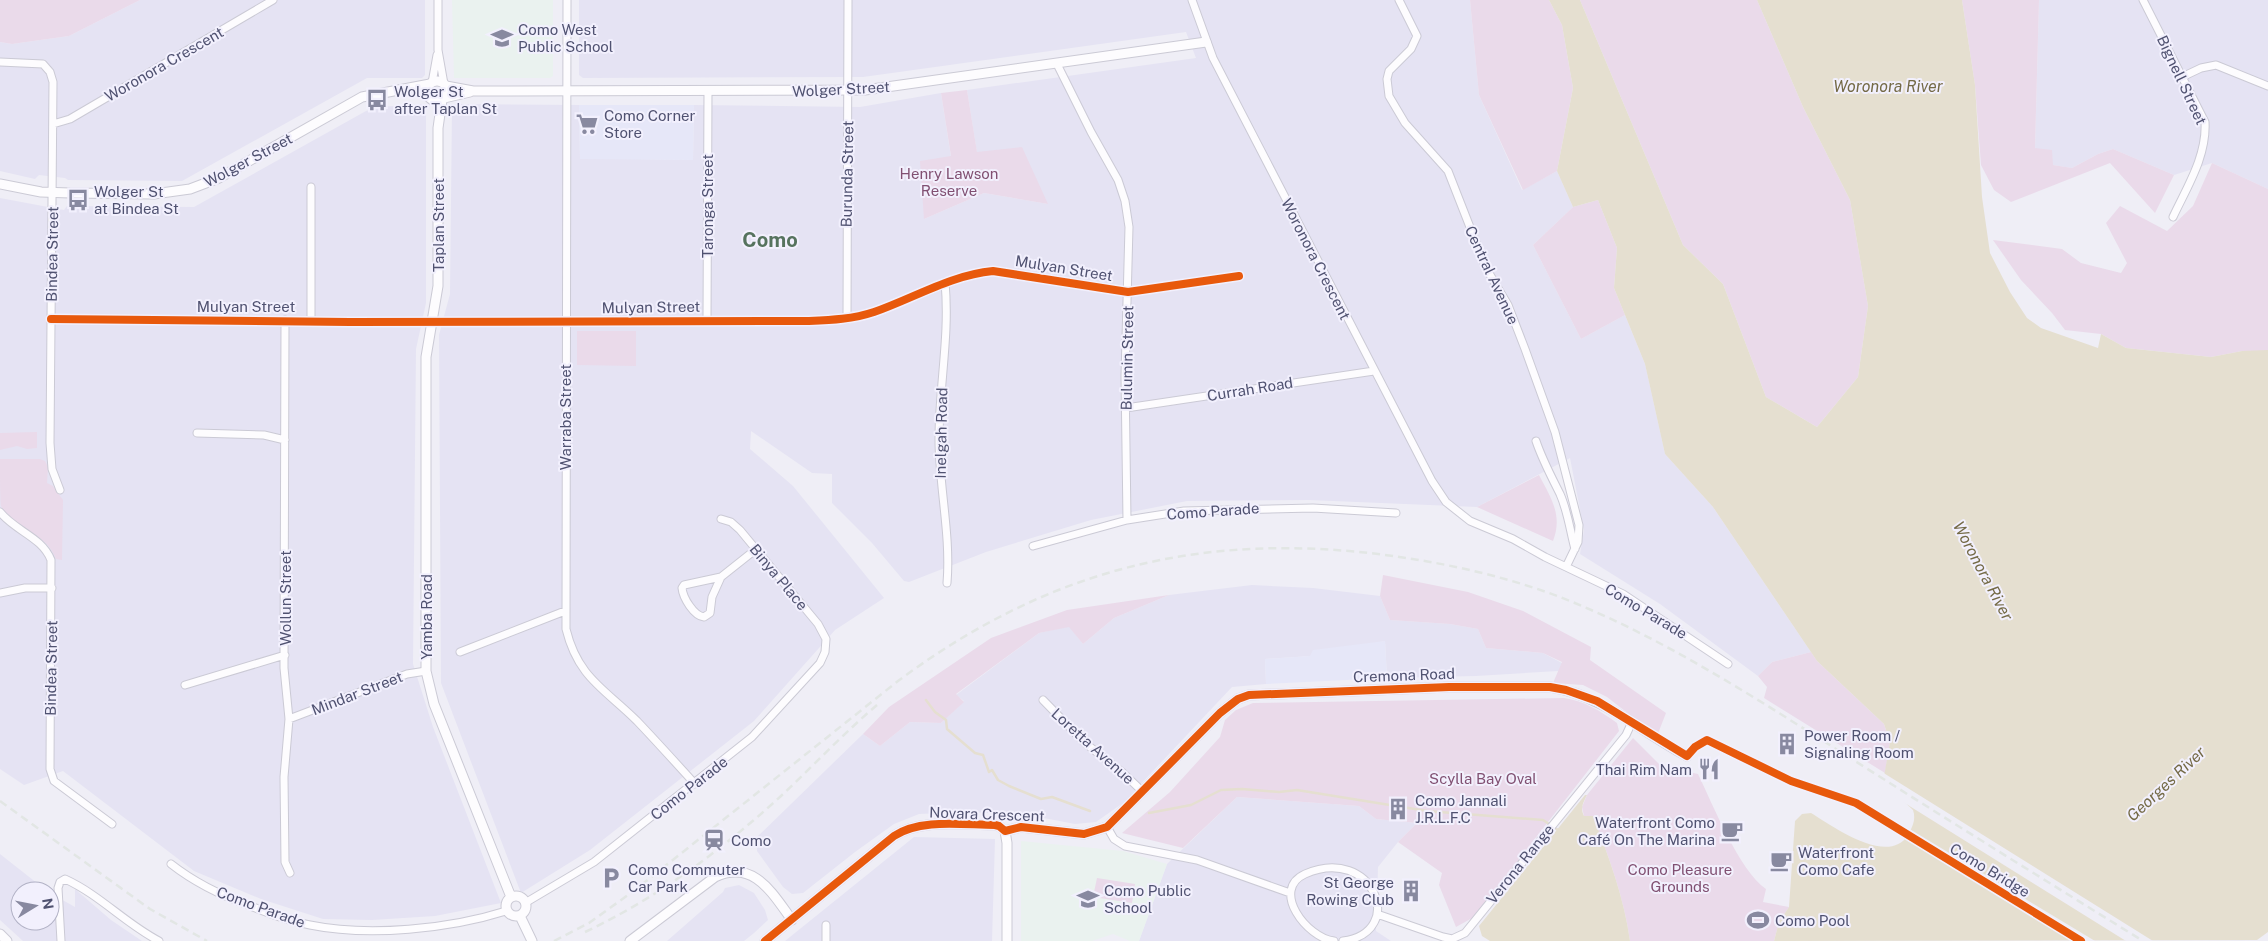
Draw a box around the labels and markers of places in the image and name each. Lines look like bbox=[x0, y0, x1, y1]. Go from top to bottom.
place label: Como West Public School bbox=[518, 21, 613, 55]
school or university icon: Como West Public School bbox=[489, 25, 515, 51]
place label: Wolger St after Taplan St bbox=[394, 83, 497, 117]
bus stop icon: Wolger St after Taplan St bbox=[364, 87, 390, 113]
place label: Como Corner Store bbox=[604, 107, 696, 141]
supermarket icon: Como Corner Store bbox=[574, 111, 600, 137]
place label: Wolger St at Bindea St bbox=[94, 183, 179, 217]
bus stop icon: Wolger St at Bindea St bbox=[65, 187, 91, 213]
place label: Power Room / Signaling Room bbox=[1804, 727, 1914, 761]
building icon: Power Room / Signaling Room bbox=[1774, 731, 1800, 757]
restaurant icon: Thai Rim Nam bbox=[1696, 756, 1722, 782]
place label: Thai Rim Nam bbox=[1596, 761, 1692, 778]
place label: Como Jannali J.R.L.F.C bbox=[1415, 792, 1507, 826]
building icon: Como Jannali J.R.L.F.C bbox=[1385, 796, 1411, 822]
place label: Waterfront Como Café On The Marina bbox=[1578, 814, 1715, 848]
cafe icon: Waterfront Como Café On The Marina bbox=[1719, 818, 1745, 844]
station icon: Como bbox=[701, 827, 727, 853]
place label: Como bbox=[731, 832, 771, 849]
place label: Waterfront Como Cafe bbox=[1798, 844, 1874, 878]
cafe icon: Waterfront Como Cafe bbox=[1768, 848, 1794, 874]
place label: Como Commuter Car Park bbox=[628, 861, 745, 895]
parking icon: Como Commuter Car Park bbox=[598, 865, 624, 891]
place label: St George Rowing Club bbox=[1306, 874, 1394, 908]
building icon: St George Rowing Club bbox=[1398, 878, 1424, 904]
place label: Como Public School bbox=[1104, 882, 1191, 916]
school or university icon: Como Public School bbox=[1075, 886, 1101, 912]
sports icon: Como Pool bbox=[1745, 907, 1771, 933]
place label: Como Pool bbox=[1775, 912, 1850, 929]

